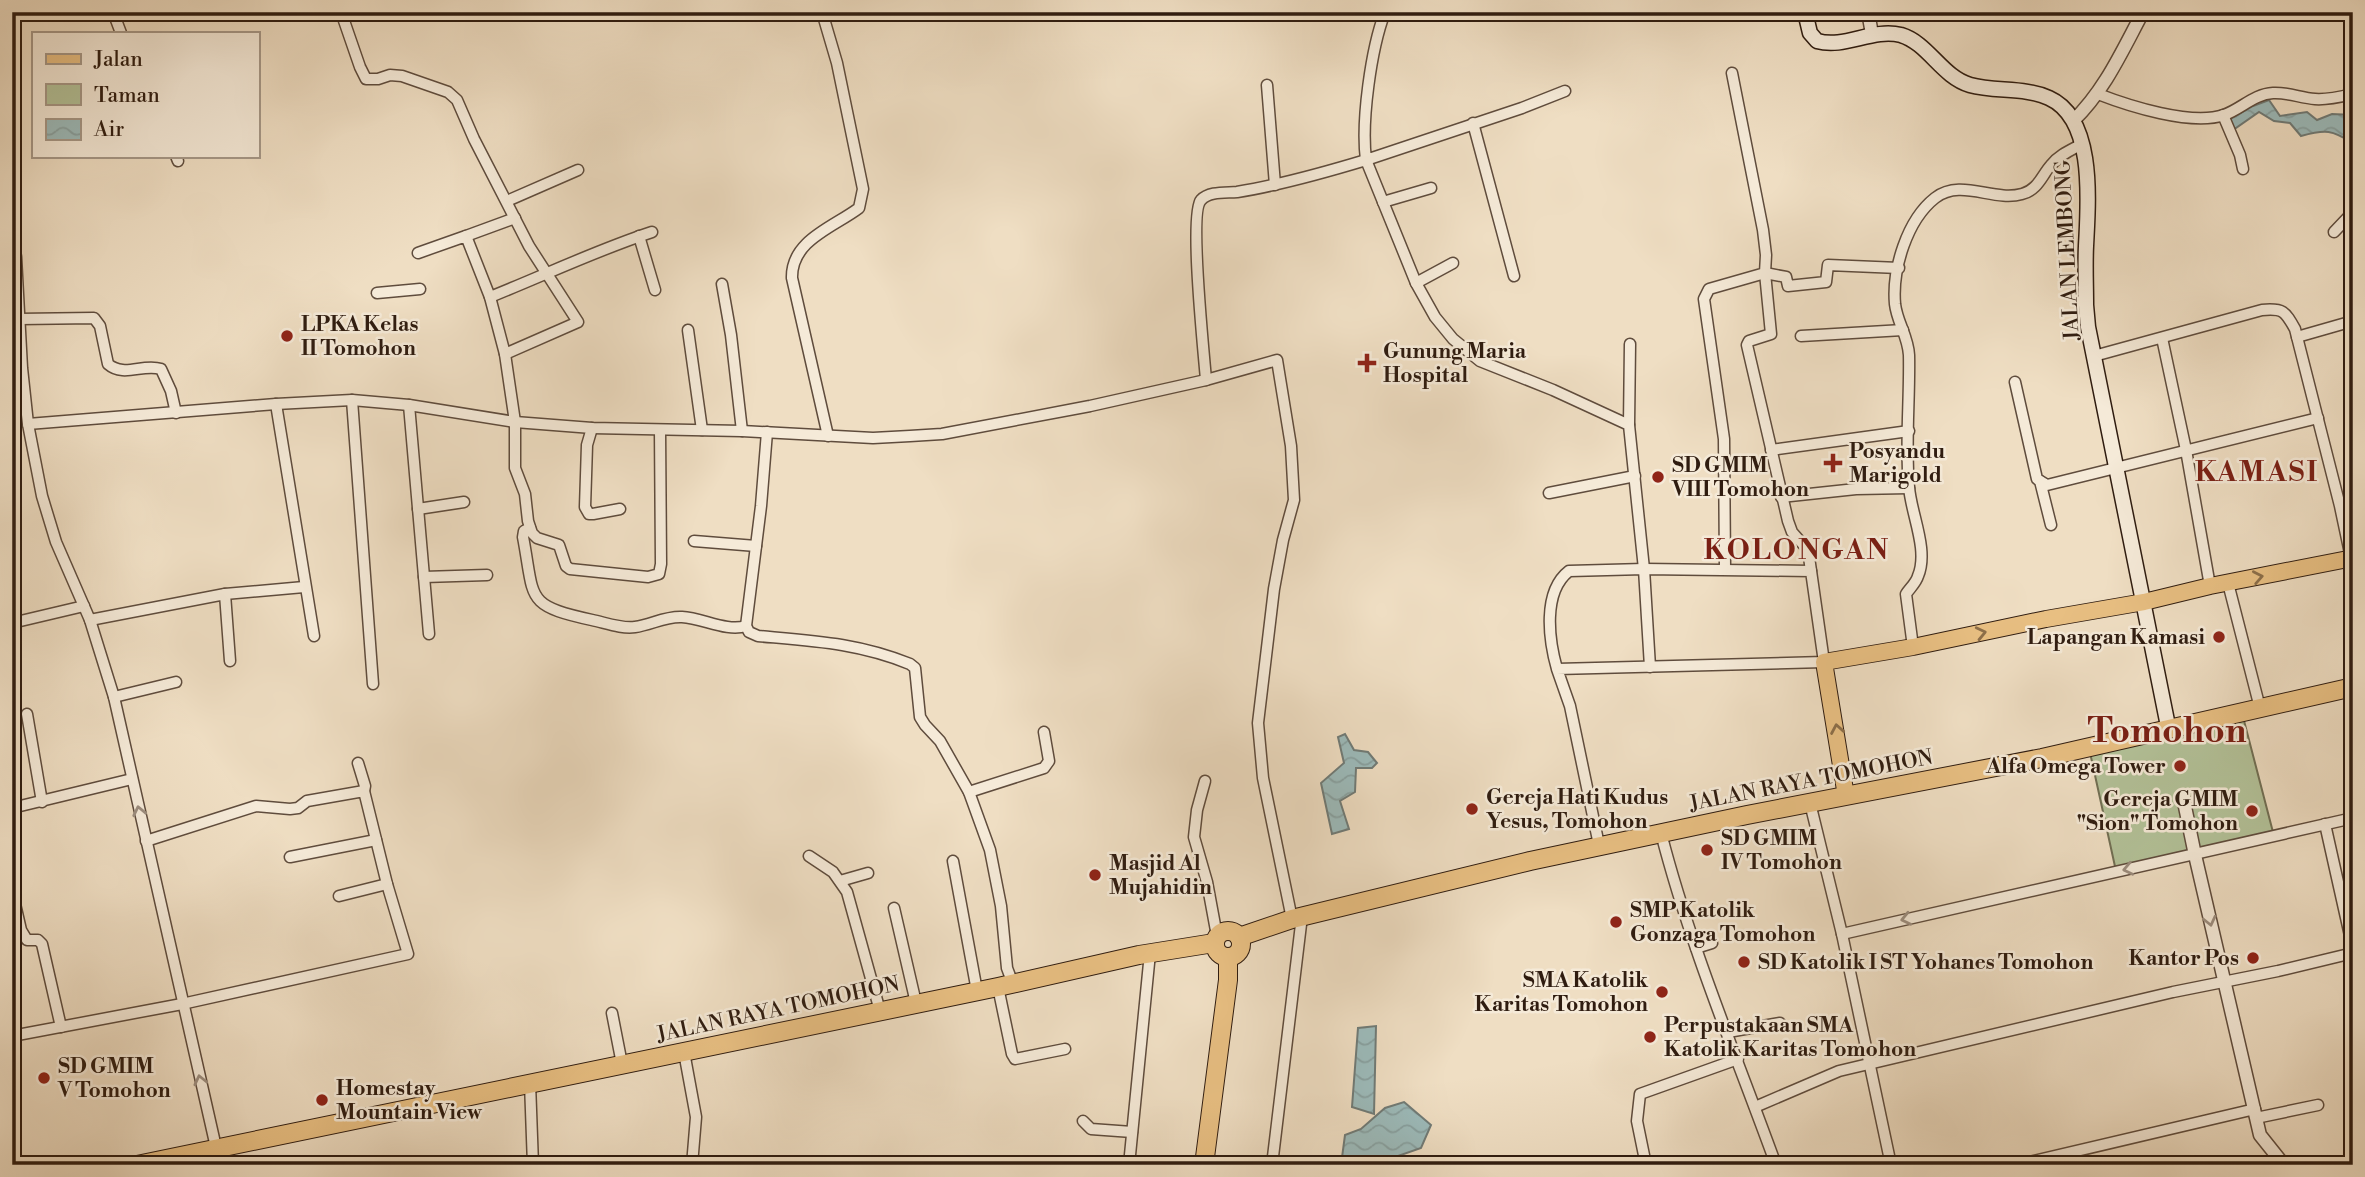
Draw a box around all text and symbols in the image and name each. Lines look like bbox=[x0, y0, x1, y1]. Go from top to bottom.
legend bbox=[32, 32, 259, 158]
text: Jalan bbox=[93, 47, 143, 73]
text: Taman bbox=[94, 83, 160, 109]
text: Air bbox=[93, 117, 124, 143]
street label: JALAN LEMBONG bbox=[2050, 159, 2086, 342]
place label: LPKA Kelas II Tomohon bbox=[301, 312, 418, 362]
marker: LPKA Kelas II Tomohon bbox=[279, 328, 295, 344]
place label: Gunung Maria Hospital bbox=[1383, 339, 1527, 389]
marker: Gunung Maria Hospital bbox=[1357, 353, 1377, 373]
place label: Posyandu Marigold bbox=[1849, 439, 1945, 489]
place label: SD GMIM VIII Tomohon bbox=[1671, 453, 1809, 503]
marker: Posyandu Marigold bbox=[1823, 453, 1843, 473]
district label: KAMASI bbox=[2195, 455, 2319, 490]
marker: SD GMIM VIII Tomohon bbox=[1650, 469, 1666, 485]
district label: KOLONGAN bbox=[1703, 533, 1891, 568]
one-way arrow bbox=[2252, 570, 2264, 585]
place label: Lapangan Kamasi bbox=[2027, 625, 2205, 651]
one-way arrow bbox=[1975, 627, 1987, 641]
marker: Lapangan Kamasi bbox=[2211, 629, 2227, 645]
district label: Tomohon bbox=[2088, 710, 2247, 753]
one-way arrow bbox=[1830, 723, 1845, 735]
street label: JALAN RAYA TOMOHON bbox=[1686, 745, 1935, 818]
place label: Alfa Omega Tower bbox=[1985, 754, 2166, 780]
marker: Alfa Omega Tower bbox=[2172, 758, 2188, 774]
place label: Gereja Hati Kudus Yesus, Tomohon bbox=[1486, 785, 1668, 835]
place label: Gereja GMIM "Sion" Tomohon bbox=[2077, 787, 2239, 837]
marker: Gereja Hati Kudus Yesus, Tomohon bbox=[1464, 801, 1480, 817]
marker: Gereja GMIM "Sion" Tomohon bbox=[2244, 803, 2260, 819]
one-way arrow bbox=[133, 805, 147, 817]
place label: SD GMIM IV Tomohon bbox=[1721, 826, 1842, 876]
marker: SD GMIM IV Tomohon bbox=[1699, 842, 1715, 858]
place label: Masjid Al Mujahidin bbox=[1109, 851, 1212, 901]
one-way arrow bbox=[2122, 860, 2134, 875]
marker: Masjid Al Mujahidin bbox=[1087, 867, 1103, 883]
place label: SMP Katolik Gonzaga Tomohon bbox=[1630, 898, 1815, 948]
one-way arrow bbox=[1900, 911, 1912, 925]
marker: SMP Katolik Gonzaga Tomohon bbox=[1608, 914, 1624, 930]
one-way arrow bbox=[2202, 915, 2216, 927]
place label: Kantor Pos bbox=[2129, 946, 2239, 972]
place label: SD Katolik I ST Yohanes Tomohon bbox=[1758, 950, 2093, 976]
marker: Kantor Pos bbox=[2245, 950, 2261, 966]
marker: SD Katolik I ST Yohanes Tomohon bbox=[1736, 954, 1752, 970]
place label: SMA Katolik Karitas Tomohon bbox=[1474, 968, 1649, 1018]
street label: JALAN RAYA TOMOHON bbox=[654, 971, 902, 1049]
marker: SMA Katolik Karitas Tomohon bbox=[1654, 984, 1670, 1000]
place label: Perpustakaan SMA Katolik Karitas Tomohon bbox=[1664, 1013, 1916, 1063]
marker: Perpustakaan SMA Katolik Karitas Tomohon bbox=[1642, 1029, 1658, 1045]
place label: SD GMIM V Tomohon bbox=[57, 1054, 171, 1104]
marker: SD GMIM V Tomohon bbox=[36, 1070, 52, 1086]
one-way arrow bbox=[194, 1075, 209, 1087]
place label: Homestay Mountain View bbox=[336, 1076, 482, 1126]
marker: Homestay Mountain View bbox=[314, 1092, 330, 1108]

